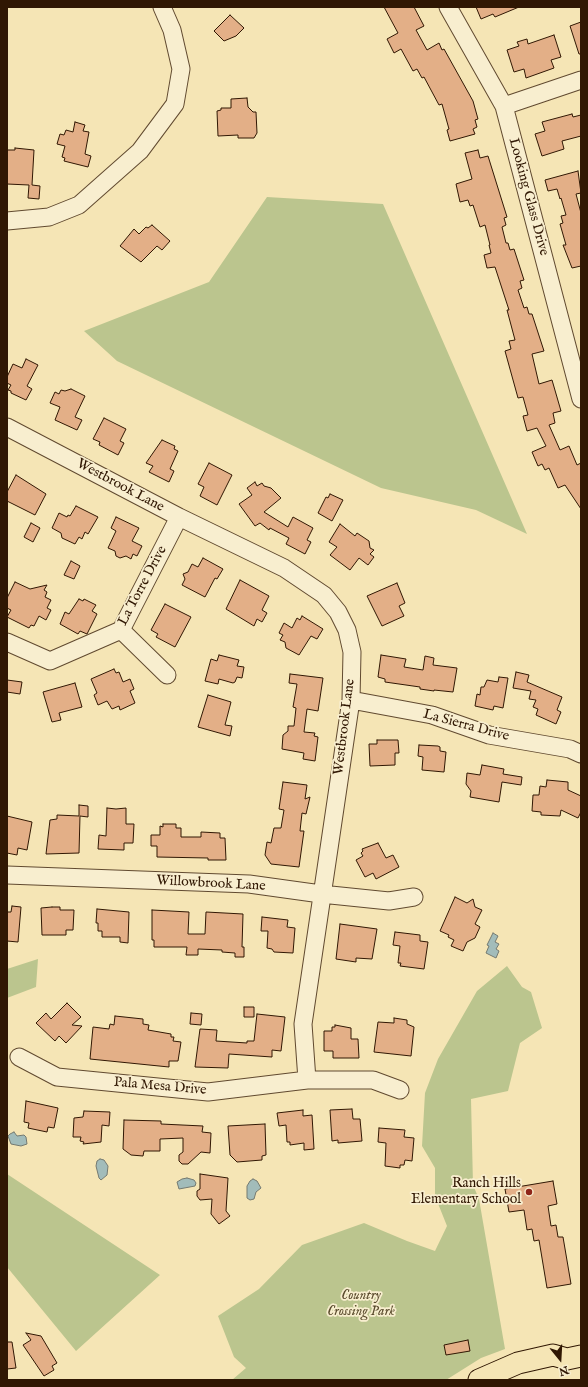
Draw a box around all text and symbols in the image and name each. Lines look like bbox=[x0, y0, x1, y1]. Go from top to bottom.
street label: Looking Glass Drive bbox=[504, 136, 552, 258]
street label: Westbrook Lane bbox=[73, 456, 167, 516]
street label: La Torre Drive bbox=[115, 543, 171, 629]
street label: Westbrook Lane bbox=[331, 678, 359, 776]
street label: La Sierra Drive bbox=[421, 706, 511, 746]
street label: Willowbrook Lane bbox=[156, 873, 266, 895]
street label: Pala Mesa Drive bbox=[113, 1075, 207, 1099]
place label: Ranch Hills Elementary School bbox=[411, 1176, 521, 1208]
marker: Ranch Hills Elementary School bbox=[524, 1187, 534, 1197]
park label: Country Crossing Park bbox=[327, 1288, 395, 1320]
north arrow bbox=[540, 1339, 580, 1379]
text: N bbox=[557, 1362, 570, 1379]

